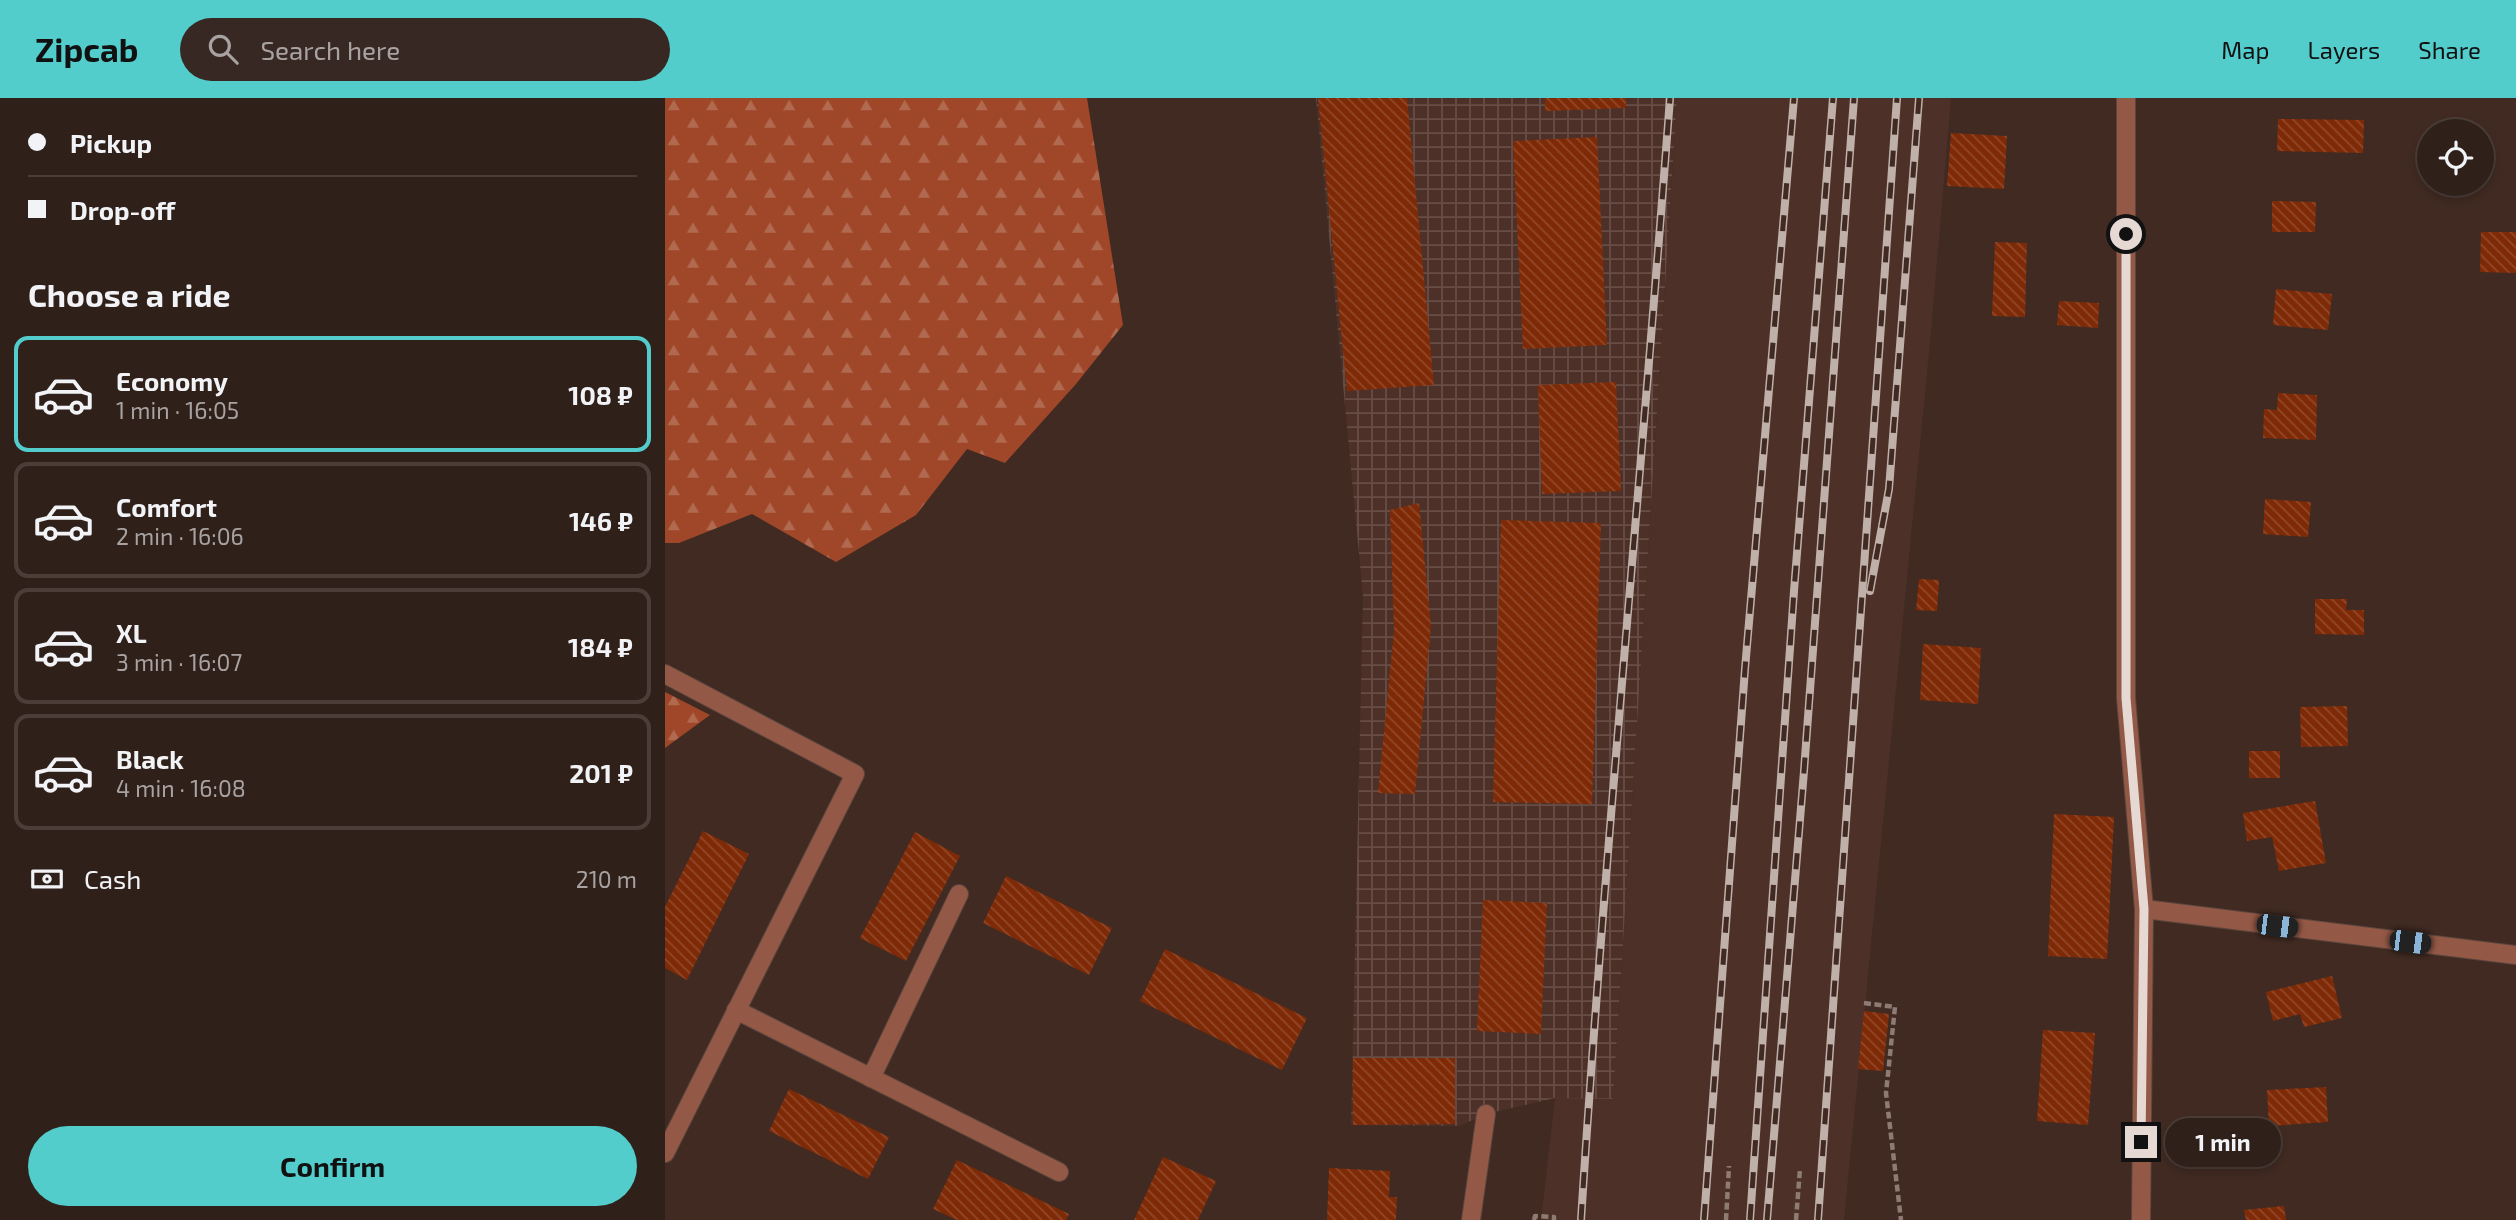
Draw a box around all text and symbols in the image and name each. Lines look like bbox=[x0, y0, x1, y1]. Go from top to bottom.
search box bbox=[180, 18, 670, 81]
text: Zipcab bbox=[35, 29, 138, 69]
icon: search bbox=[204, 30, 242, 68]
text: Search here bbox=[260, 34, 400, 65]
text: Map bbox=[2221, 35, 2269, 64]
text: Layers bbox=[2307, 35, 2380, 64]
text: Share bbox=[2418, 35, 2481, 64]
map controls bbox=[2417, 119, 2494, 196]
button: locate bbox=[2417, 119, 2494, 196]
text: Pickup bbox=[70, 127, 152, 158]
text: Drop-off bbox=[70, 194, 175, 225]
route start bbox=[2110, 218, 2142, 250]
text: Choose a ride bbox=[28, 275, 231, 313]
icon: car bbox=[32, 363, 95, 426]
text: Economy bbox=[116, 365, 228, 396]
text: 108 ₽ bbox=[568, 379, 633, 410]
text: 1 min · 16:05 bbox=[116, 396, 239, 424]
icon: car bbox=[32, 489, 95, 552]
text: Comfort bbox=[116, 491, 217, 522]
text: 146 ₽ bbox=[569, 505, 633, 536]
text: 2 min · 16:06 bbox=[116, 522, 244, 550]
icon: car bbox=[32, 615, 95, 678]
text: XL bbox=[116, 617, 147, 648]
text: 184 ₽ bbox=[568, 631, 633, 662]
text: 3 min · 16:07 bbox=[116, 648, 242, 676]
icon: car bbox=[32, 741, 95, 804]
text: Black bbox=[116, 743, 184, 774]
text: 201 ₽ bbox=[569, 757, 633, 788]
text: 4 min · 16:08 bbox=[116, 774, 246, 802]
icon: cash bbox=[28, 860, 66, 898]
text: Cash bbox=[84, 863, 141, 894]
text: 210 m bbox=[576, 865, 637, 893]
car bbox=[2255, 913, 2300, 939]
car bbox=[2388, 929, 2433, 955]
callout: 1 min bbox=[2165, 1118, 2281, 1166]
button: Confirm bbox=[28, 1126, 637, 1206]
route end bbox=[2125, 1126, 2157, 1158]
text: 1 min bbox=[2195, 1128, 2251, 1156]

